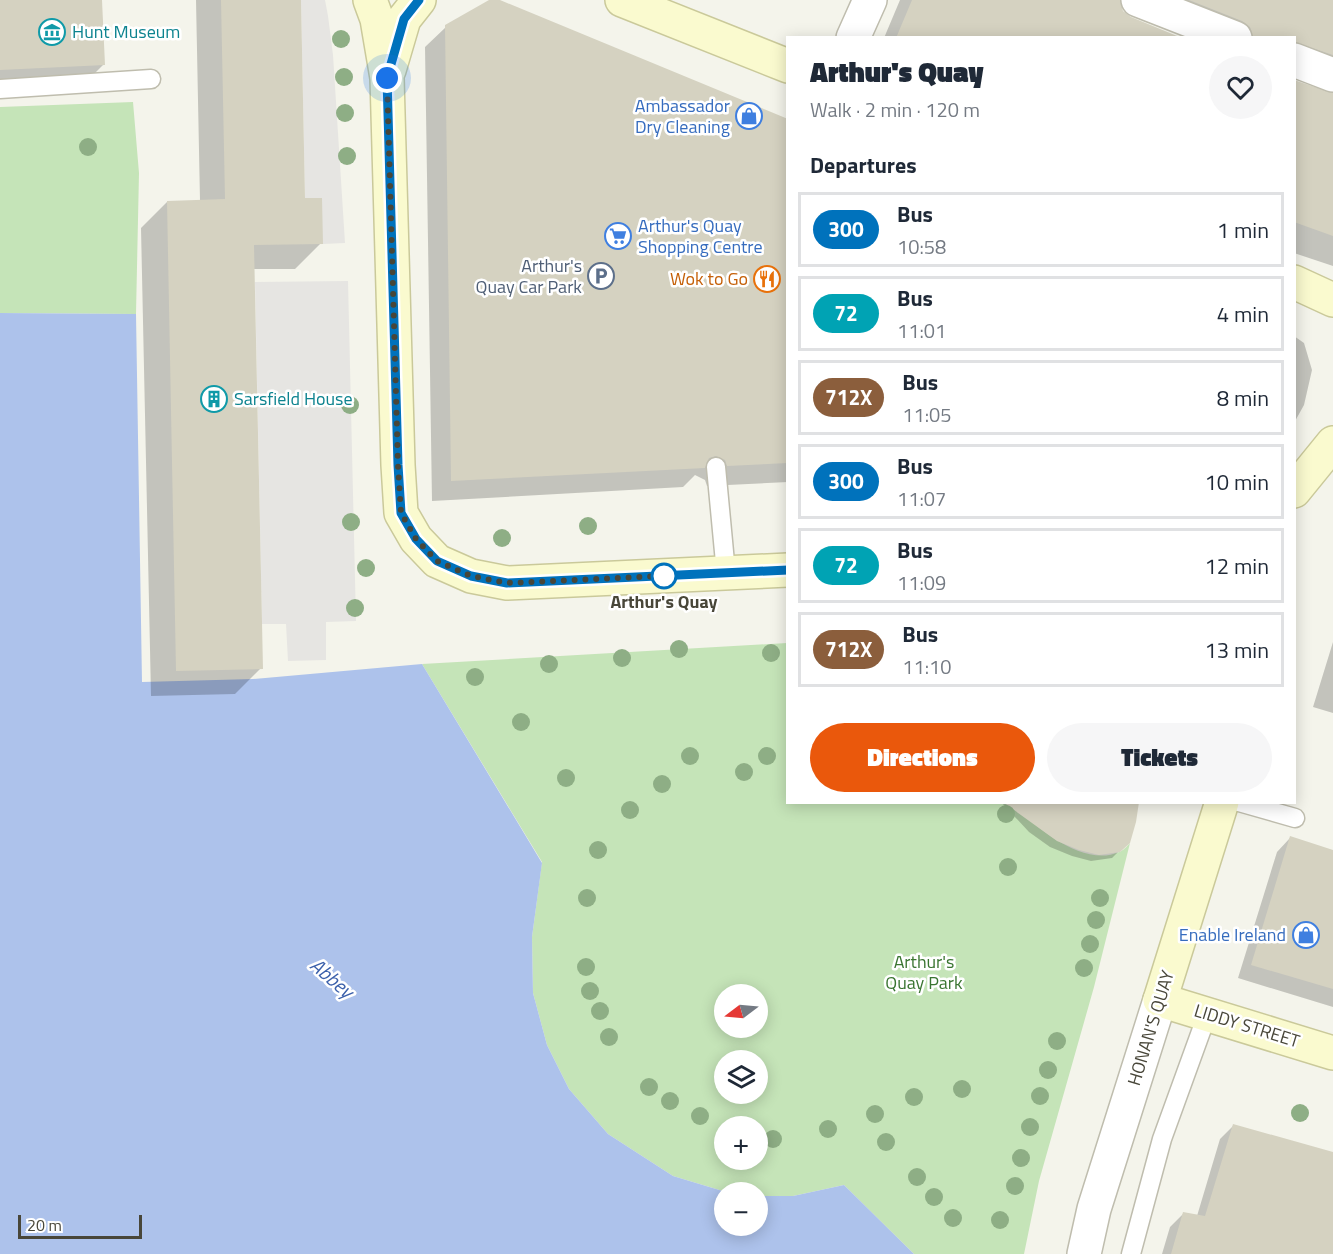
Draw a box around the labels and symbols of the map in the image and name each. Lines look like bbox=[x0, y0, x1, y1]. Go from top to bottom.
museum icon: Hunt Museum bbox=[37, 17, 67, 47]
place label: Hunt Museum bbox=[72, 18, 180, 45]
your location bbox=[372, 63, 402, 93]
place label: Ambassador Dry Cleaning bbox=[635, 92, 730, 140]
shop icon: Ambassador Dry Cleaning bbox=[734, 101, 764, 131]
place label: Arthur's Quay Shopping Centre bbox=[638, 212, 763, 260]
supermarket icon: Arthur's Quay Shopping Centre bbox=[603, 221, 633, 251]
place label: Arthur's Quay Car Park bbox=[476, 252, 582, 300]
parking icon: Arthur's Quay Car Park bbox=[586, 261, 616, 291]
restaurant icon: Wok to Go bbox=[752, 264, 782, 294]
place label: Wok to Go bbox=[670, 265, 748, 292]
building icon: Sarsfield House bbox=[199, 384, 229, 414]
place label: Sarsfield House bbox=[234, 385, 353, 412]
marker: Arthur's Quay bbox=[651, 563, 677, 589]
place label: Arthur's Quay bbox=[610, 588, 718, 615]
shop icon: Enable Ireland bbox=[1291, 920, 1321, 950]
place label: Enable Ireland bbox=[1179, 921, 1286, 948]
park label: Arthur's Quay Park bbox=[885, 948, 963, 996]
water label: Abbey bbox=[304, 950, 363, 1007]
street label: HONAN'S QUAY bbox=[1120, 966, 1181, 1089]
north arrow bbox=[714, 984, 768, 1038]
street label: LIDDY STREET bbox=[1191, 997, 1304, 1055]
scale bar bbox=[18, 1212, 142, 1240]

